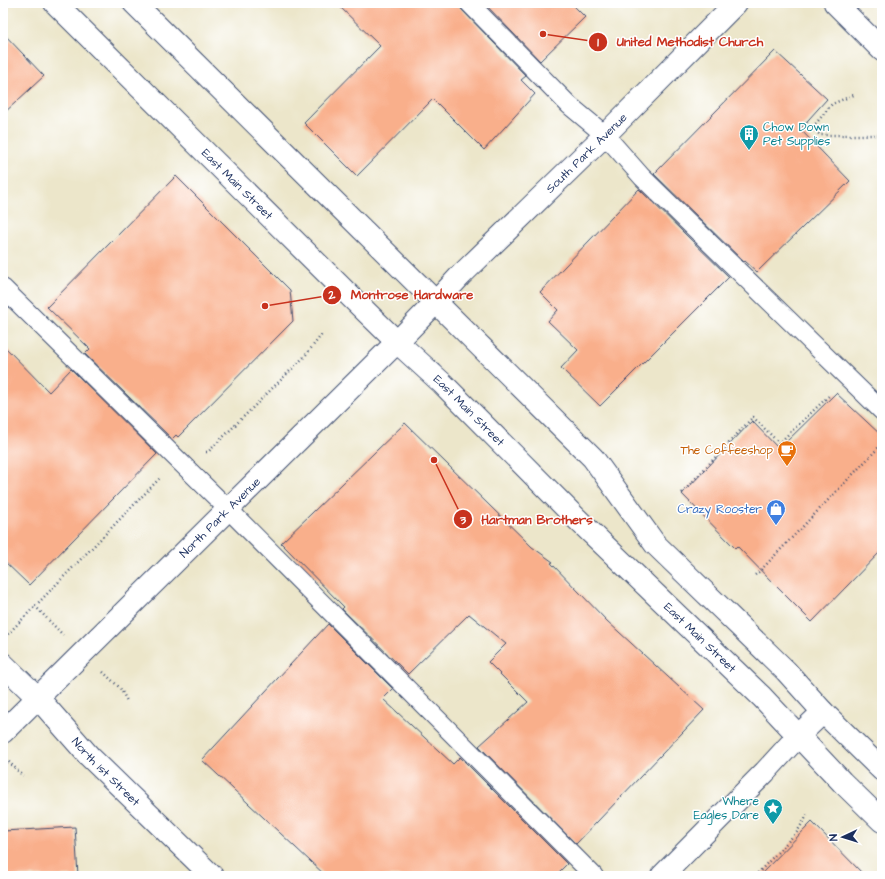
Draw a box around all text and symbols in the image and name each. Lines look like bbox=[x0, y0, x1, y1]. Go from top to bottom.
callout: United Methodist Church bbox=[588, 29, 771, 54]
text: United Methodist Church bbox=[616, 33, 764, 51]
text: 1 bbox=[597, 34, 599, 51]
street label: South Park Avenue bbox=[542, 109, 631, 197]
place label: Chow Down Pet Supplies bbox=[763, 119, 830, 150]
building icon: Chow Down Pet Supplies bbox=[738, 123, 760, 151]
street label: East Main Street bbox=[197, 145, 277, 224]
callout: Montrose Hardware bbox=[322, 282, 481, 307]
text: Montrose Hardware bbox=[351, 286, 473, 304]
text: 2 bbox=[328, 287, 336, 304]
street label: East Main Street bbox=[429, 371, 508, 450]
cafe icon: The Coffeeshop bbox=[776, 439, 798, 467]
place label: The Coffeeshop bbox=[680, 442, 773, 459]
street label: North Park Avenue bbox=[176, 473, 265, 562]
shop icon: Crazy Rooster bbox=[765, 498, 787, 526]
place label: Crazy Rooster bbox=[677, 501, 762, 519]
callout: Hartman Brothers bbox=[453, 507, 600, 532]
text: Hartman Brothers bbox=[481, 511, 593, 529]
text: 3 bbox=[459, 512, 467, 529]
street label: East Main Street bbox=[660, 599, 740, 677]
street label: North 1st Street bbox=[67, 734, 144, 810]
place label: Where Eagles Dare bbox=[693, 793, 760, 825]
place icon: Where Eagles Dare bbox=[762, 797, 784, 825]
north arrow bbox=[823, 817, 863, 857]
text: N bbox=[826, 834, 841, 842]

